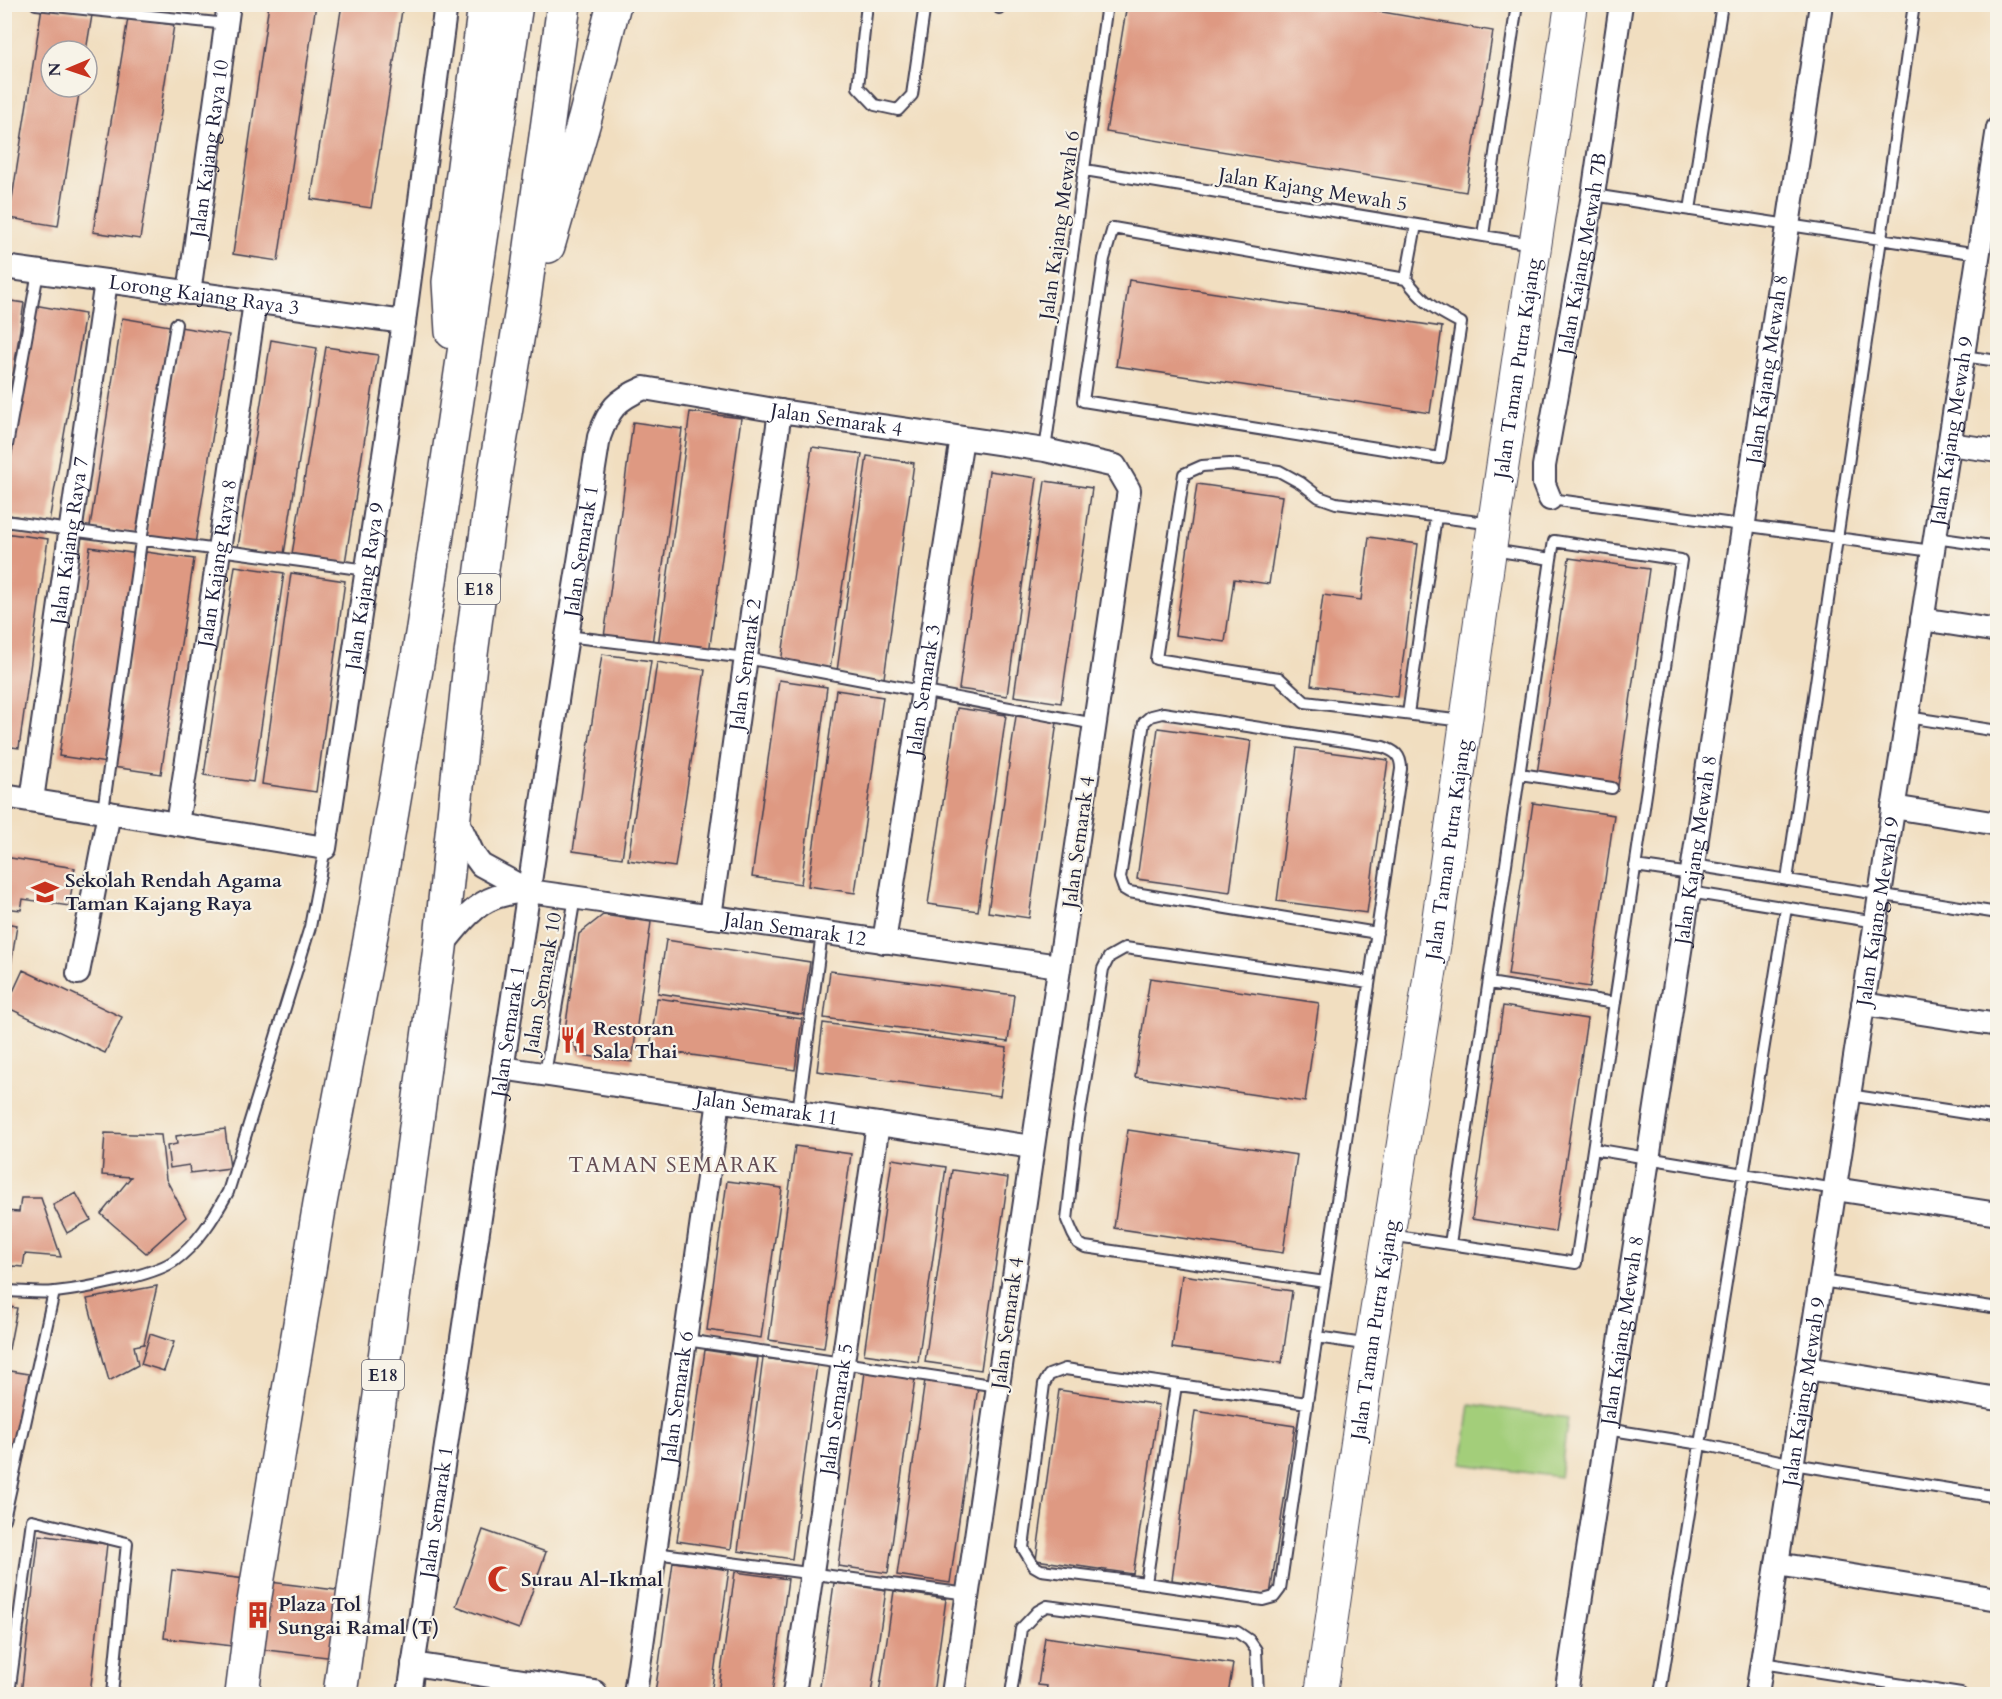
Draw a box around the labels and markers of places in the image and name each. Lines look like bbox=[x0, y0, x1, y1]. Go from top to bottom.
place label: Sekolah Rendah Agama Taman Kajang Raya bbox=[65, 867, 282, 917]
school or university icon: Sekolah Rendah Agama Taman Kajang Raya bbox=[30, 877, 60, 907]
place label: Restoran Sala Thai bbox=[593, 1015, 678, 1065]
restaurant icon: Restoran Sala Thai bbox=[558, 1025, 588, 1055]
mosque icon: Surau Al-Ikmal bbox=[486, 1564, 516, 1594]
place label: Surau Al-Ikmal bbox=[521, 1566, 663, 1593]
place label: Plaza Tol Sungai Ramal (T) bbox=[278, 1591, 439, 1641]
building icon: Plaza Tol Sungai Ramal (T) bbox=[243, 1600, 273, 1630]

